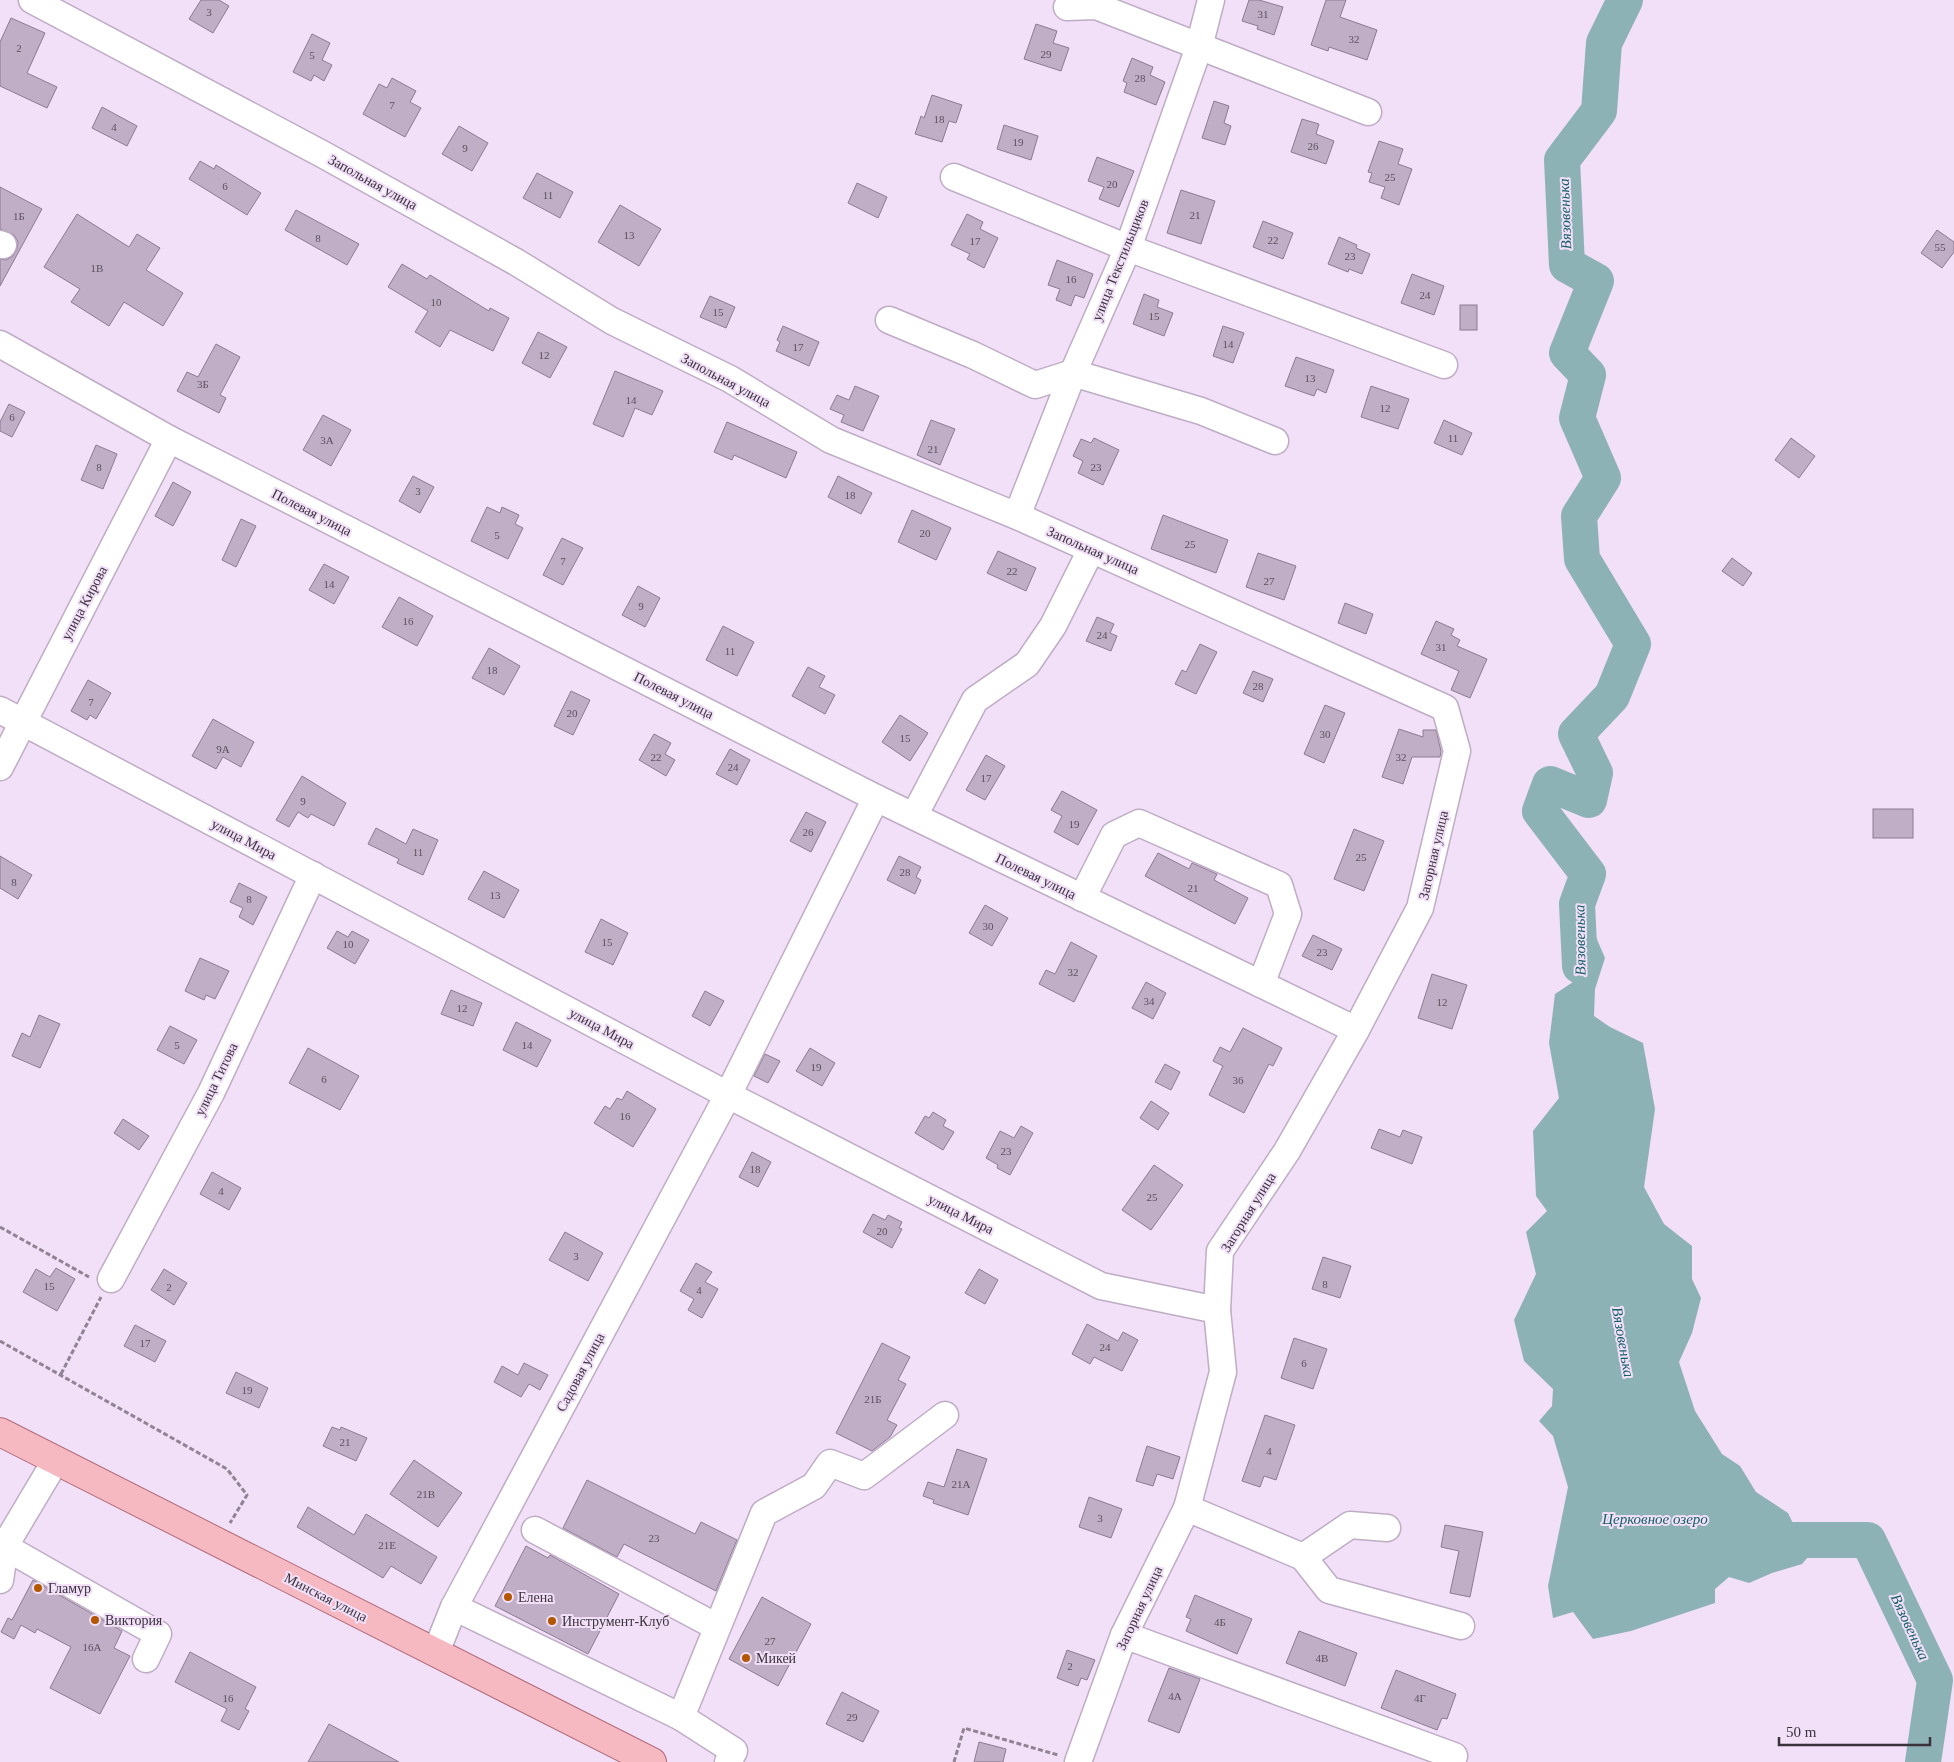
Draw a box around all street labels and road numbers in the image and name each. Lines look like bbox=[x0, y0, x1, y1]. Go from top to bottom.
street label: Запольная улица bbox=[326, 152, 420, 213]
street label: улица Текстильщиков bbox=[1089, 197, 1152, 323]
street label: Запольная улица bbox=[679, 351, 774, 411]
street label: Полевая улица bbox=[269, 486, 355, 539]
street label: Запольная улица bbox=[1045, 523, 1142, 578]
street label: улица Кирова bbox=[59, 563, 111, 643]
street label: Полевая улица bbox=[631, 669, 717, 722]
street label: Загорная улица bbox=[1416, 808, 1451, 901]
street label: улица Мира bbox=[209, 816, 279, 863]
street label: Полевая улица bbox=[993, 851, 1079, 903]
street label: улица Мира bbox=[567, 1005, 637, 1052]
street label: улица Титова bbox=[192, 1040, 241, 1118]
street label: Загорная улица bbox=[1218, 1169, 1279, 1255]
street label: улица Мира bbox=[926, 1192, 997, 1238]
street label: Садовая улица bbox=[553, 1330, 608, 1414]
street label: Загорная улица bbox=[1113, 1563, 1166, 1653]
street label: Минская улица bbox=[282, 1570, 370, 1625]

